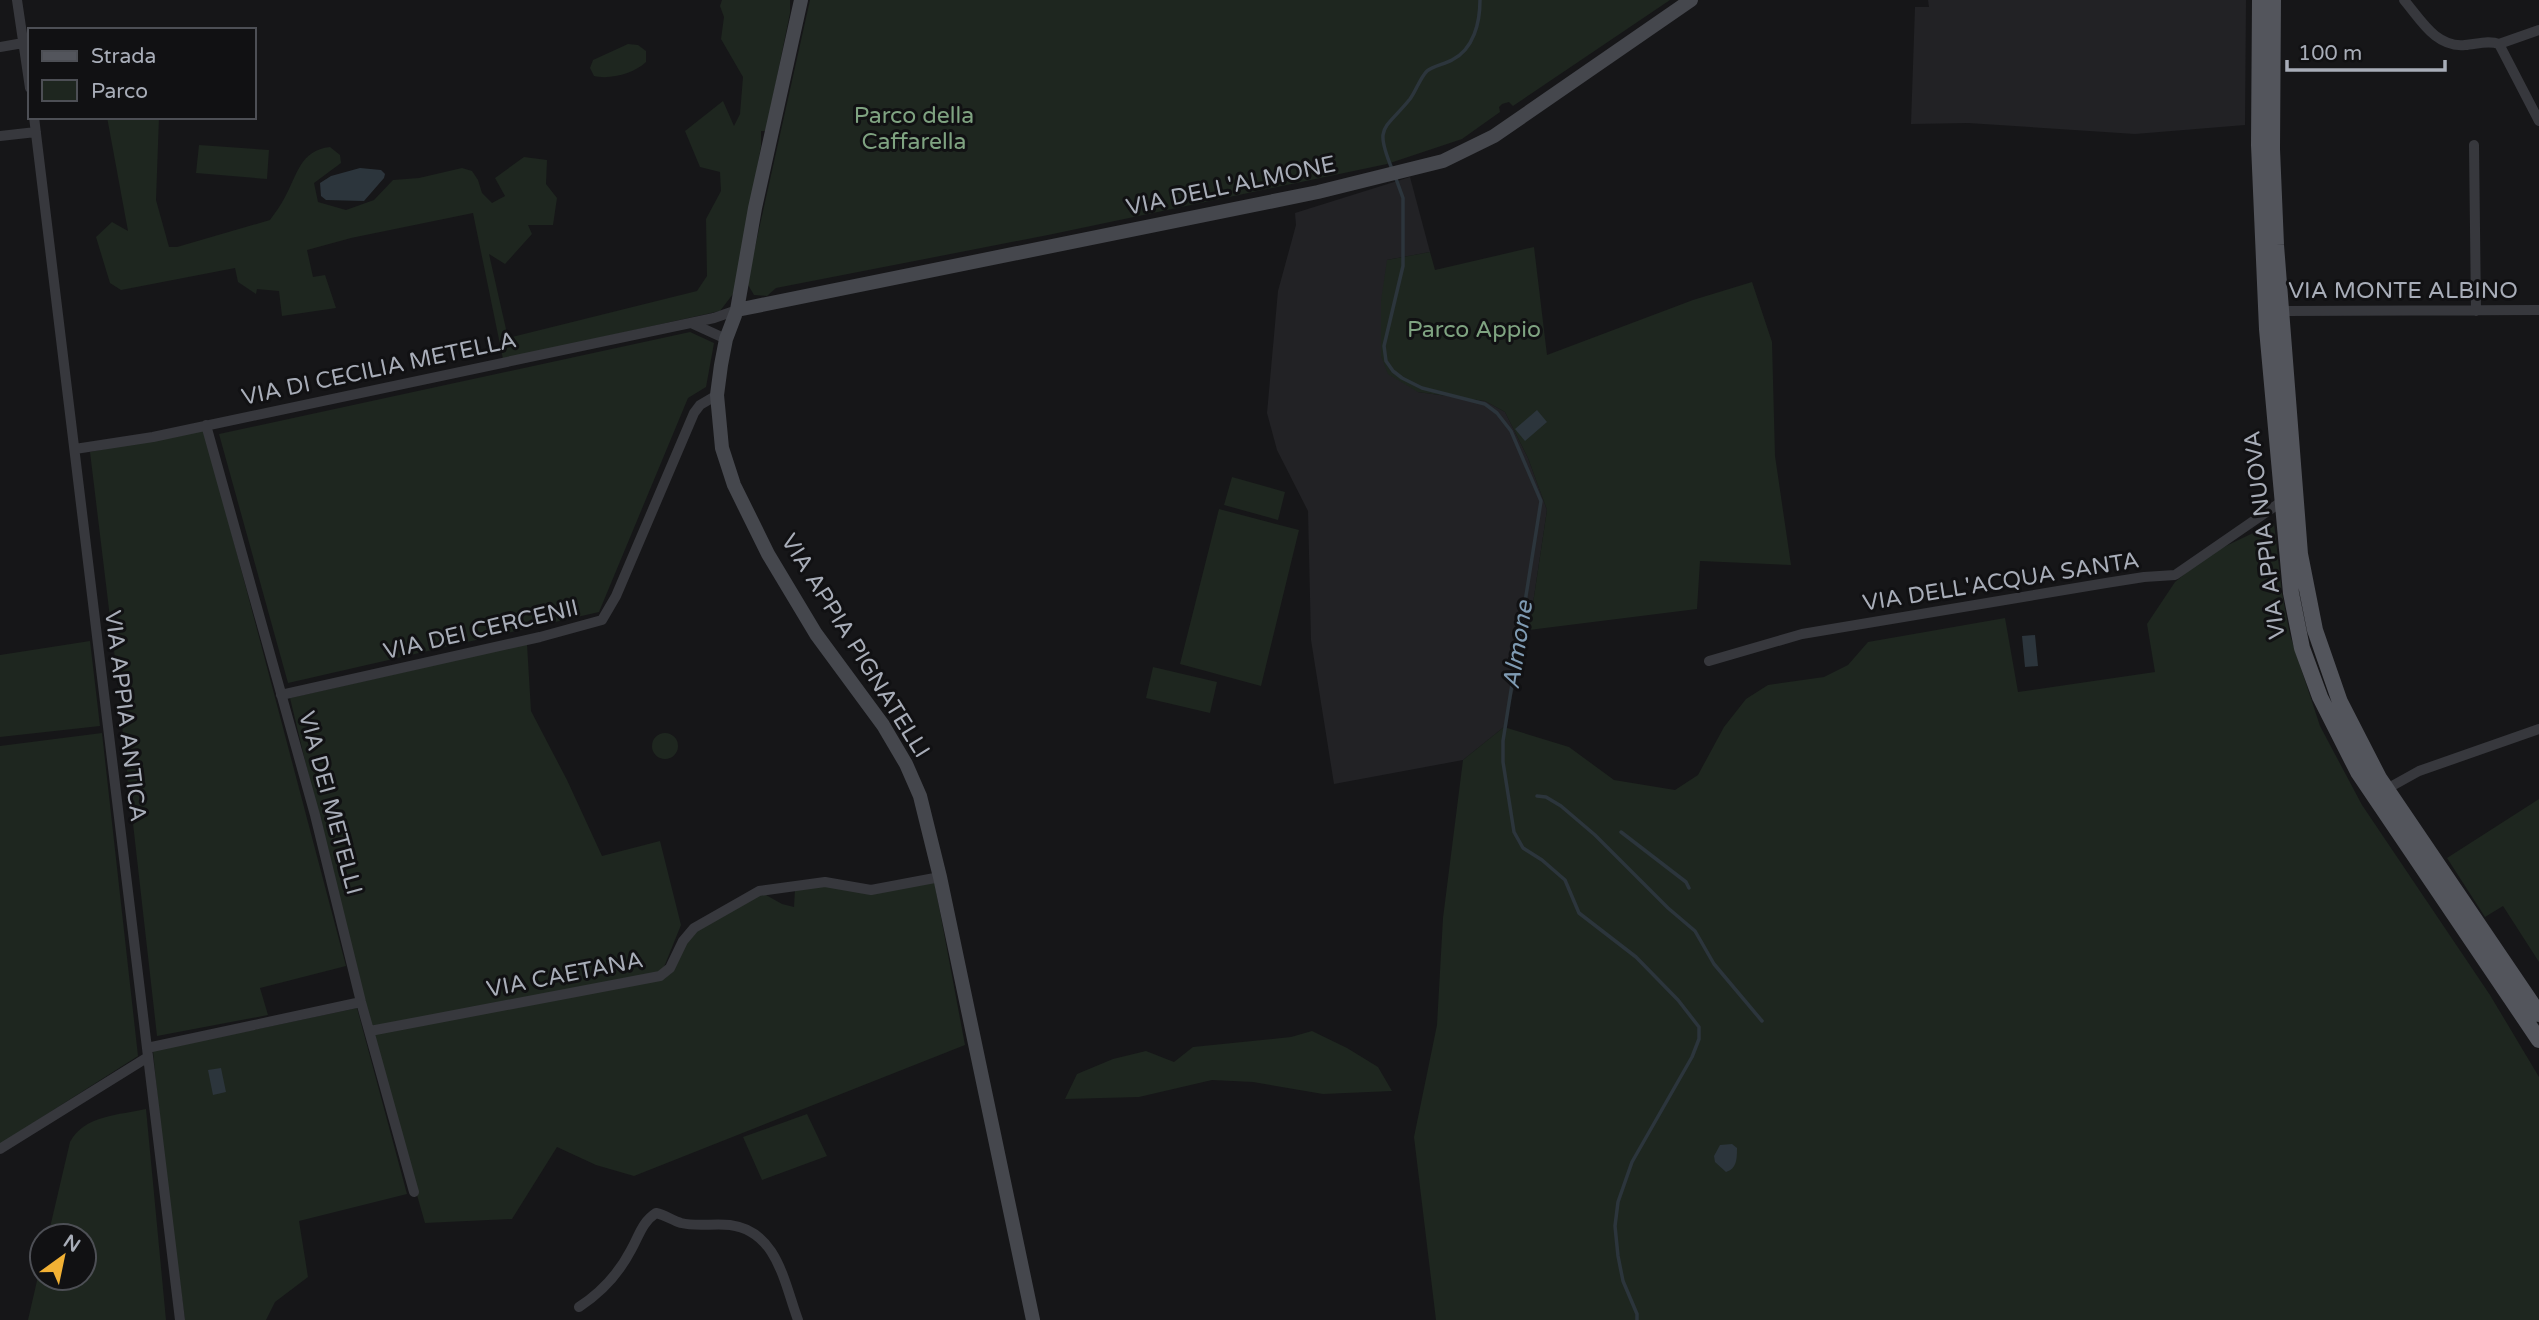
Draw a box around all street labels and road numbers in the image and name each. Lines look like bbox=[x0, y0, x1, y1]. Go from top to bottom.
street label: VIA DELL'ALMONE bbox=[1124, 150, 1338, 222]
street label: VIA MONTE ALBINO bbox=[2288, 277, 2518, 305]
street label: VIA DI CECILIA METELLA bbox=[239, 326, 519, 412]
street label: VIA APPIA NUOVA bbox=[2238, 429, 2292, 641]
street label: VIA APPIA PIGNATELLI bbox=[775, 529, 935, 763]
street label: VIA DELL'ACQUA SANTA bbox=[1861, 546, 2141, 618]
street label: VIA DEI CERCENII bbox=[381, 594, 581, 666]
street label: VIA APPIA ANTICA bbox=[98, 609, 152, 823]
street label: VIA DEI METELLI bbox=[292, 708, 368, 898]
street label: VIA CAETANA bbox=[484, 946, 646, 1004]

